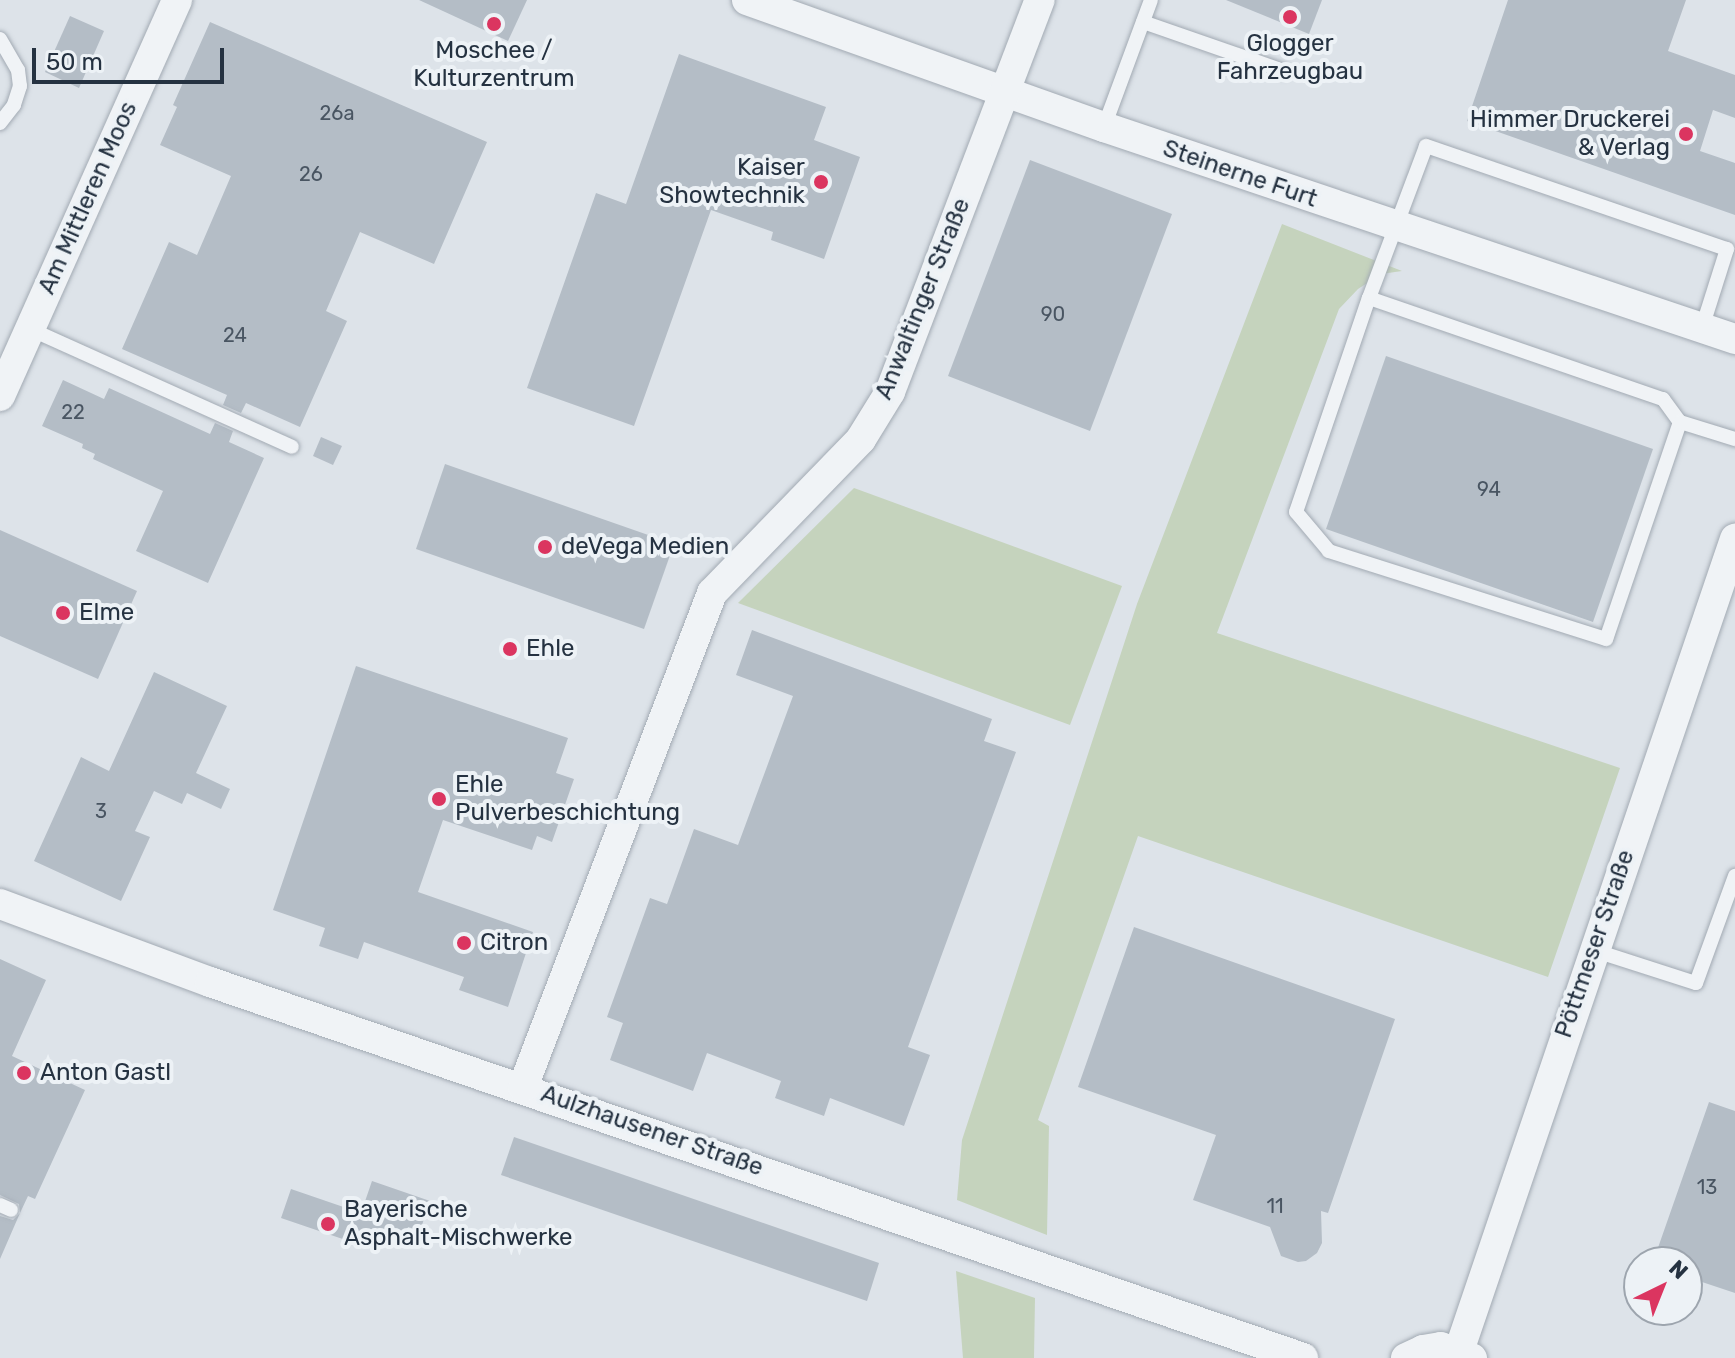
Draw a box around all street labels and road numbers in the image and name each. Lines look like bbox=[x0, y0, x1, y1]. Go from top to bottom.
street label: Am Mittleren Moos bbox=[33, 97, 143, 299]
street label: Steinerne Furt bbox=[1159, 134, 1321, 214]
street label: Anwaltinger Straße bbox=[869, 194, 977, 404]
street label: Pöttmeser Straße bbox=[1549, 846, 1641, 1042]
street label: Aulzhausener Straße bbox=[537, 1079, 767, 1183]

